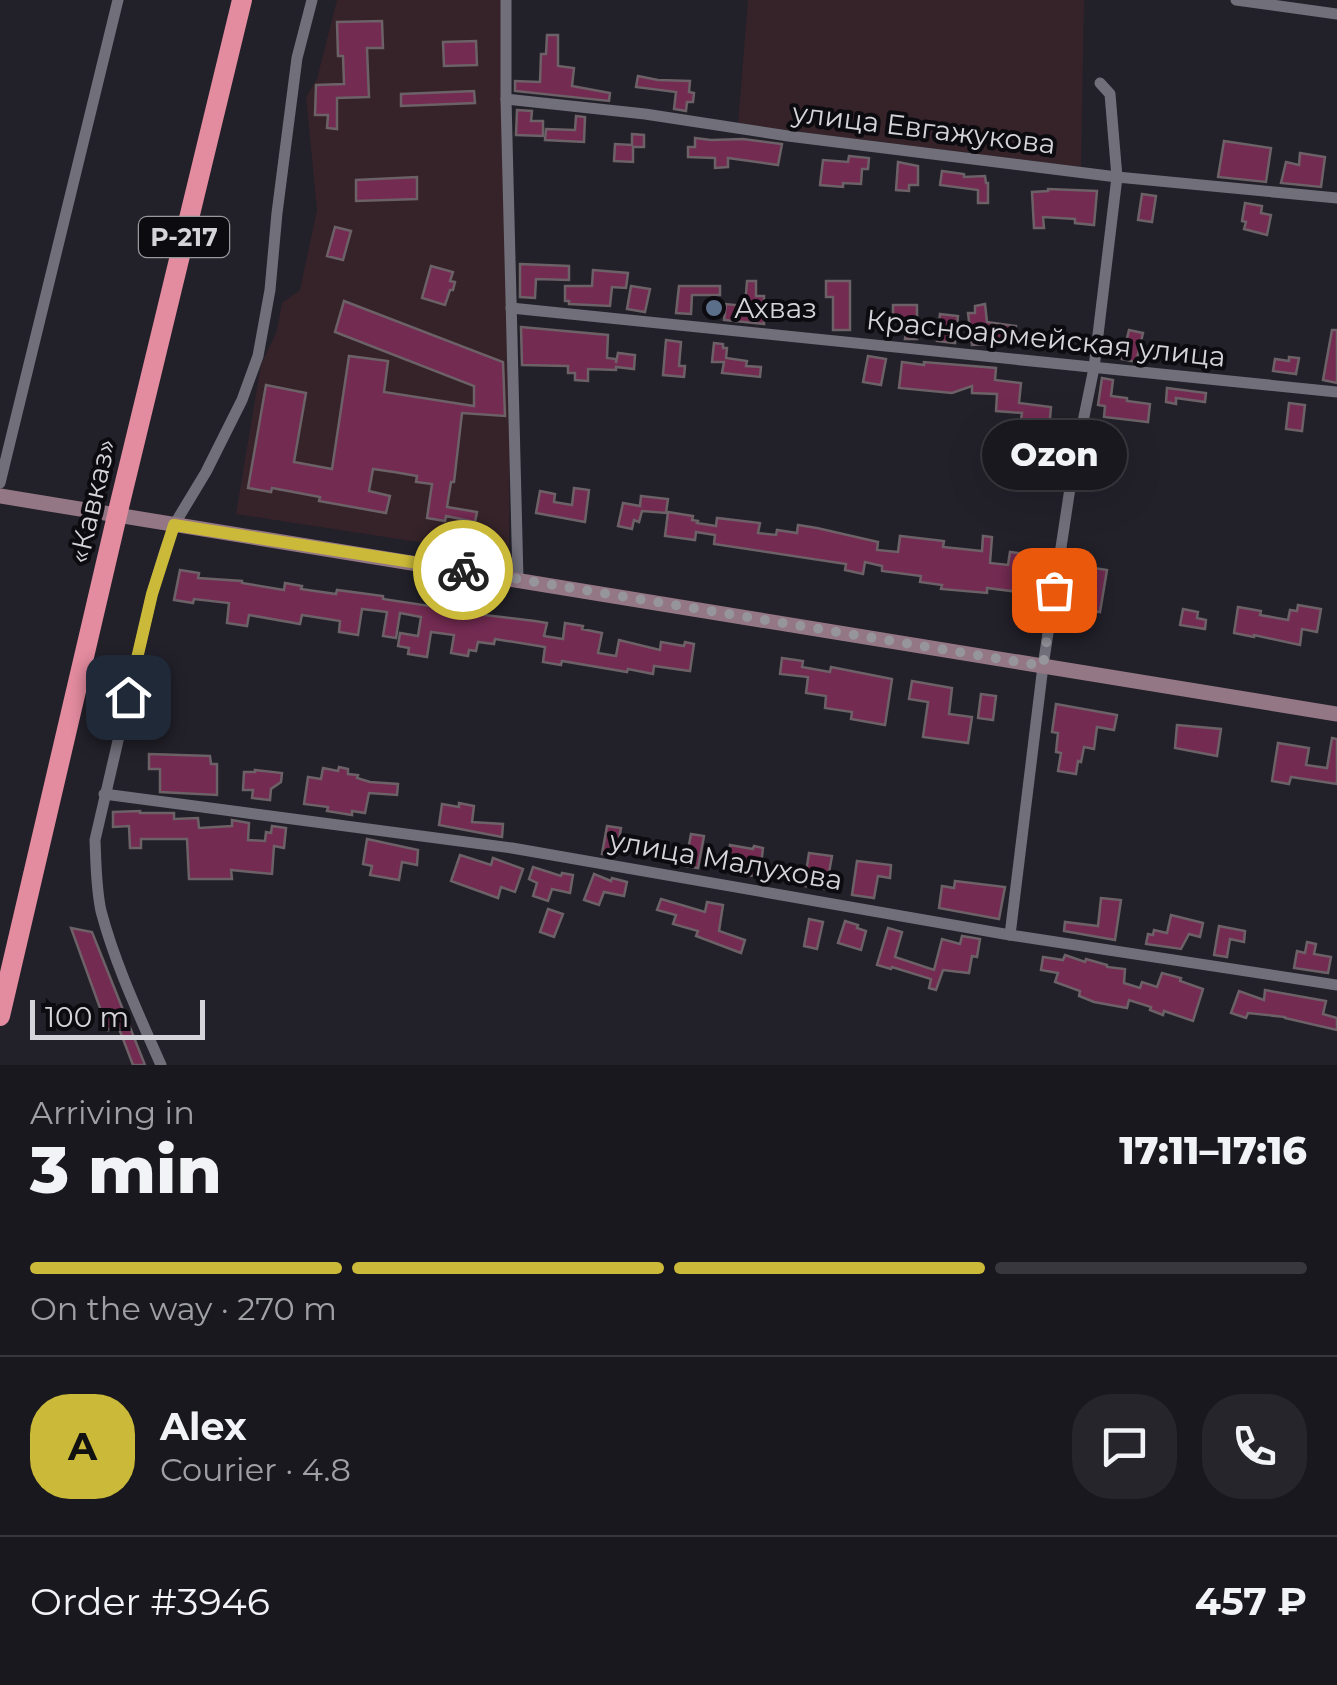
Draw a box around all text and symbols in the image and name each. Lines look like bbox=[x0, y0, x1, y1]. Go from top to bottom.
street label: улица Евгажукова bbox=[789, 95, 1058, 161]
road number: Р-217 bbox=[139, 217, 229, 257]
place label: Ахваз bbox=[734, 291, 817, 325]
marker: Ахваз bbox=[703, 297, 725, 319]
street label: Красноармейская улица bbox=[865, 302, 1227, 374]
callout: Ozon bbox=[982, 420, 1126, 490]
text: Ozon bbox=[1010, 435, 1099, 474]
street label: «Кавказ» bbox=[61, 436, 123, 566]
courier bbox=[413, 520, 513, 620]
icon: bike bbox=[436, 543, 491, 598]
pin bbox=[1012, 548, 1097, 633]
icon: bag bbox=[1027, 563, 1082, 618]
pin bbox=[86, 655, 171, 740]
icon: home bbox=[101, 670, 156, 725]
street label: улица Малухова bbox=[606, 823, 845, 897]
scale bar bbox=[30, 995, 205, 1040]
text: 100 m bbox=[45, 1000, 129, 1034]
text: Arriving in bbox=[30, 1093, 195, 1132]
text: 17:11–17:16 bbox=[1119, 1127, 1307, 1174]
text: 3 min bbox=[30, 1130, 222, 1209]
text: On the way · 270 m bbox=[30, 1289, 337, 1328]
button: chat bbox=[1072, 1394, 1177, 1499]
button: phone bbox=[1202, 1394, 1307, 1499]
text: Alex bbox=[160, 1403, 247, 1450]
text: A bbox=[68, 1423, 97, 1470]
text: Courier · 4.8 bbox=[160, 1450, 351, 1489]
text: Order #3946 bbox=[30, 1578, 270, 1625]
text: 457 ₽ bbox=[1195, 1578, 1307, 1625]

